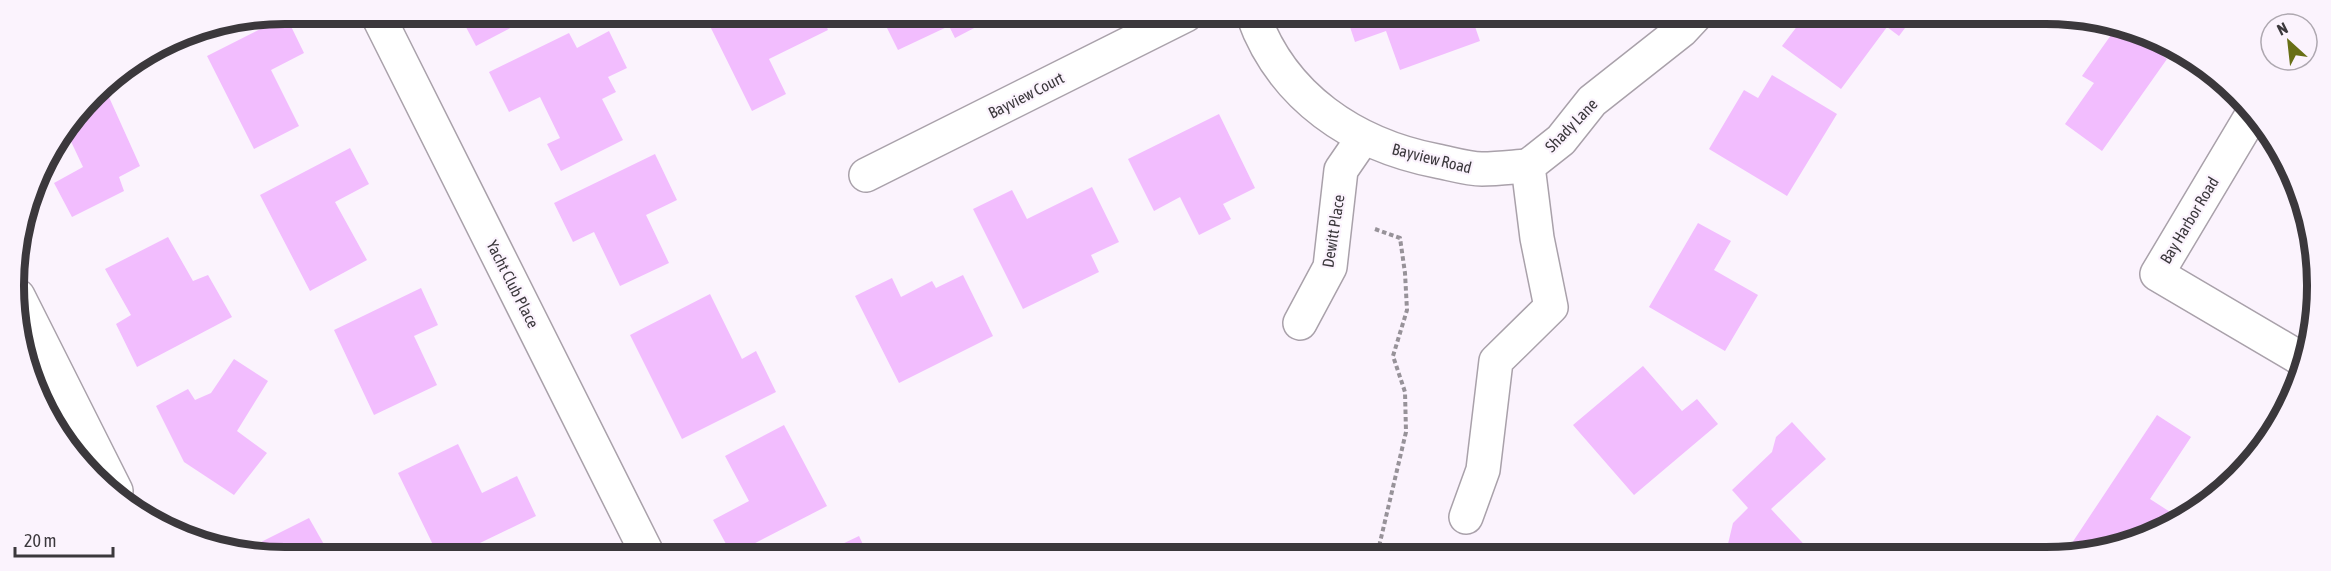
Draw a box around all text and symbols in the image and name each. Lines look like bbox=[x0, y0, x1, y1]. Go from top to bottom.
north arrow bbox=[2259, 12, 2319, 72]
text: N bbox=[2274, 18, 2290, 39]
street label: Bayview Court bbox=[985, 68, 1068, 123]
street label: Shady Lane bbox=[1541, 95, 1601, 156]
street label: Bayview Road bbox=[1390, 139, 1474, 178]
street label: Bay Harbor Road bbox=[2156, 173, 2223, 267]
street label: Dewitt Place bbox=[1318, 193, 1348, 269]
street label: Yacht Club Place bbox=[483, 237, 543, 331]
scale bar bbox=[15, 520, 112, 558]
text: 20 m bbox=[24, 530, 56, 551]

